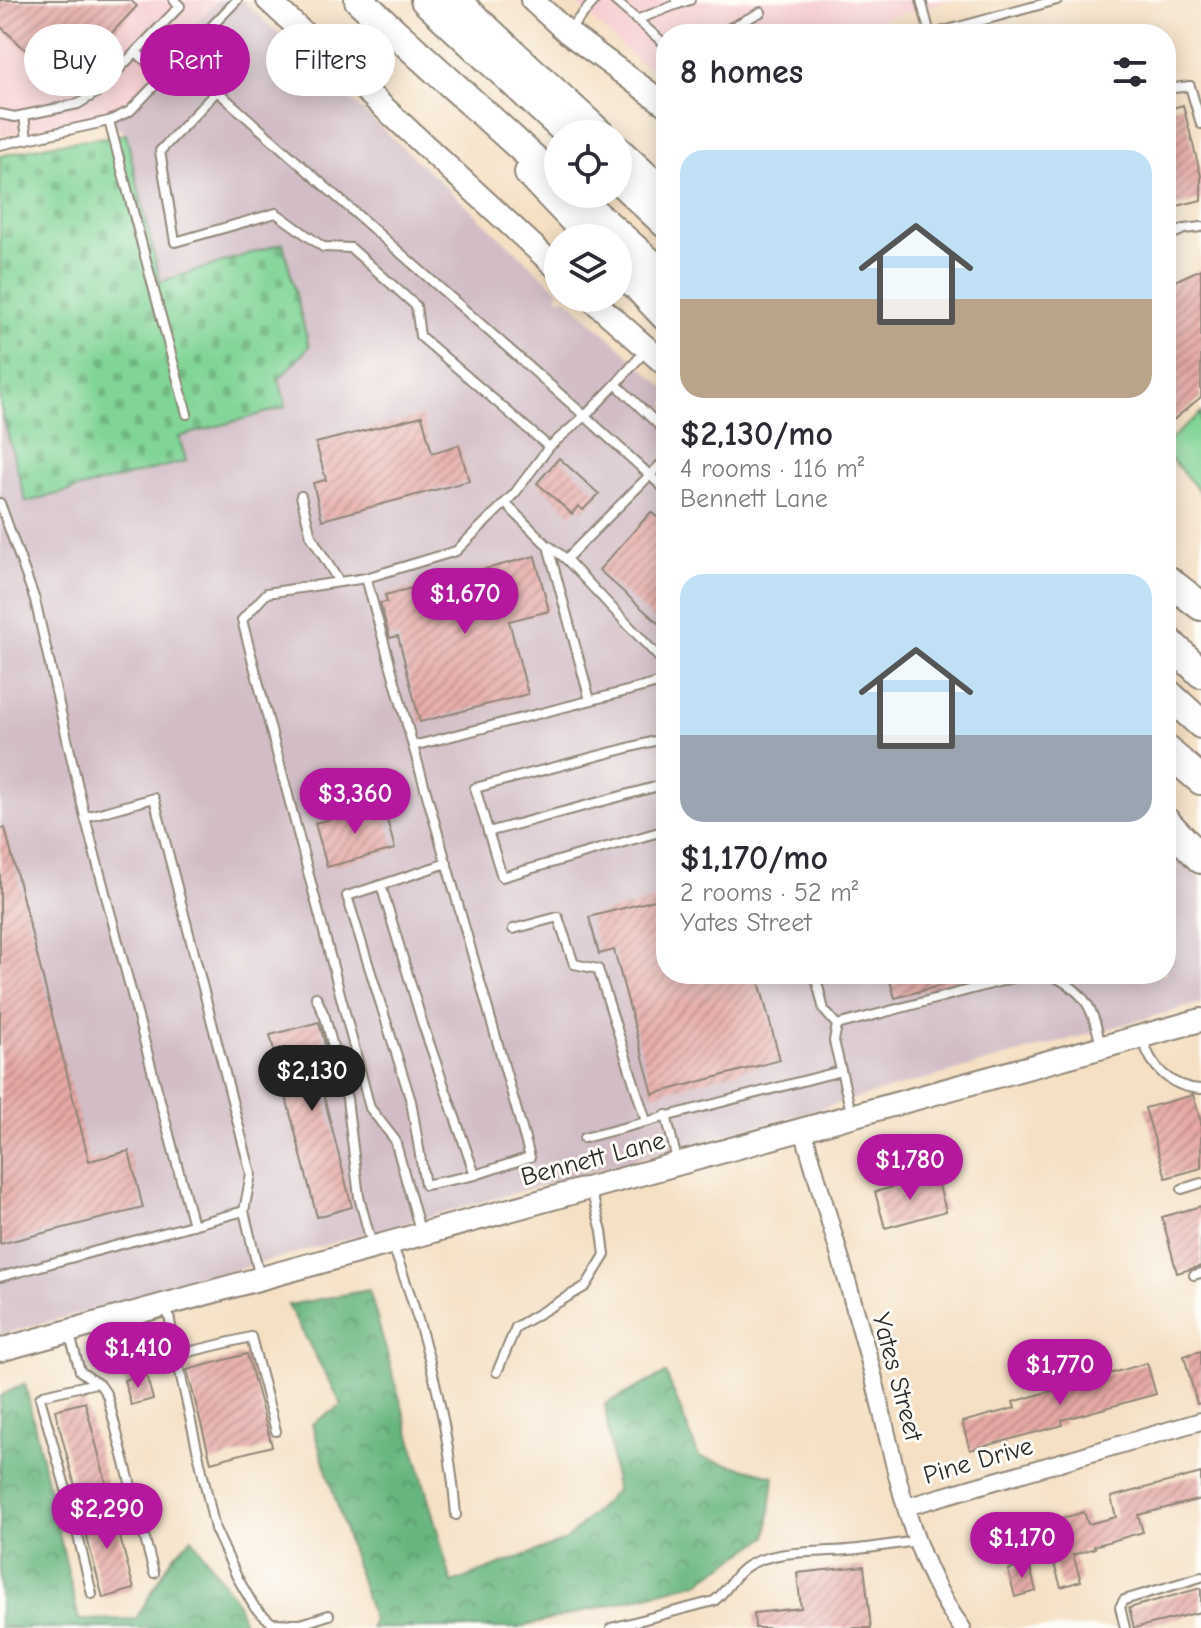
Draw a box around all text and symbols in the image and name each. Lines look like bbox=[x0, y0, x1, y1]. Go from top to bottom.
chip: Buy bbox=[24, 24, 124, 96]
chip: Rent bbox=[140, 24, 250, 96]
chip: Filters bbox=[266, 24, 395, 96]
icon: filters bbox=[1108, 50, 1152, 94]
text: 8 homes bbox=[680, 52, 803, 92]
map controls bbox=[544, 120, 632, 312]
button: locate bbox=[544, 120, 632, 208]
icon: home bbox=[844, 202, 988, 346]
button: layers bbox=[544, 224, 632, 312]
text: $2,130/mo bbox=[680, 414, 833, 454]
text: 4 rooms · 116 m² bbox=[680, 454, 864, 484]
text: Bennett Lane bbox=[680, 484, 828, 514]
pin: $1,670 bbox=[400, 568, 530, 636]
text: $1,670 bbox=[429, 579, 501, 609]
icon: home bbox=[844, 626, 988, 770]
pin: $3,360 bbox=[290, 768, 420, 836]
text: $3,360 bbox=[318, 779, 392, 809]
text: $1,170/mo bbox=[680, 838, 828, 878]
text: 2 rooms · 52 m² bbox=[680, 878, 858, 908]
text: Yates Street bbox=[680, 908, 812, 938]
pin: $2,130 bbox=[247, 1045, 377, 1113]
text: $2,130 bbox=[276, 1056, 348, 1086]
street label: Bennett Lane bbox=[518, 1125, 668, 1193]
pin: $1,780 bbox=[845, 1134, 975, 1202]
text: $1,780 bbox=[875, 1145, 945, 1175]
street label: Yates Street bbox=[865, 1310, 929, 1446]
pin: $1,410 bbox=[73, 1322, 203, 1390]
text: $1,410 bbox=[104, 1333, 172, 1363]
pin: $1,770 bbox=[995, 1339, 1125, 1407]
text: $1,770 bbox=[1025, 1350, 1095, 1380]
street label: Pine Drive bbox=[920, 1431, 1036, 1491]
pin: $2,290 bbox=[42, 1483, 172, 1551]
text: $2,290 bbox=[70, 1494, 144, 1524]
pin: $1,170 bbox=[957, 1512, 1087, 1580]
text: $1,170 bbox=[988, 1523, 1056, 1553]

